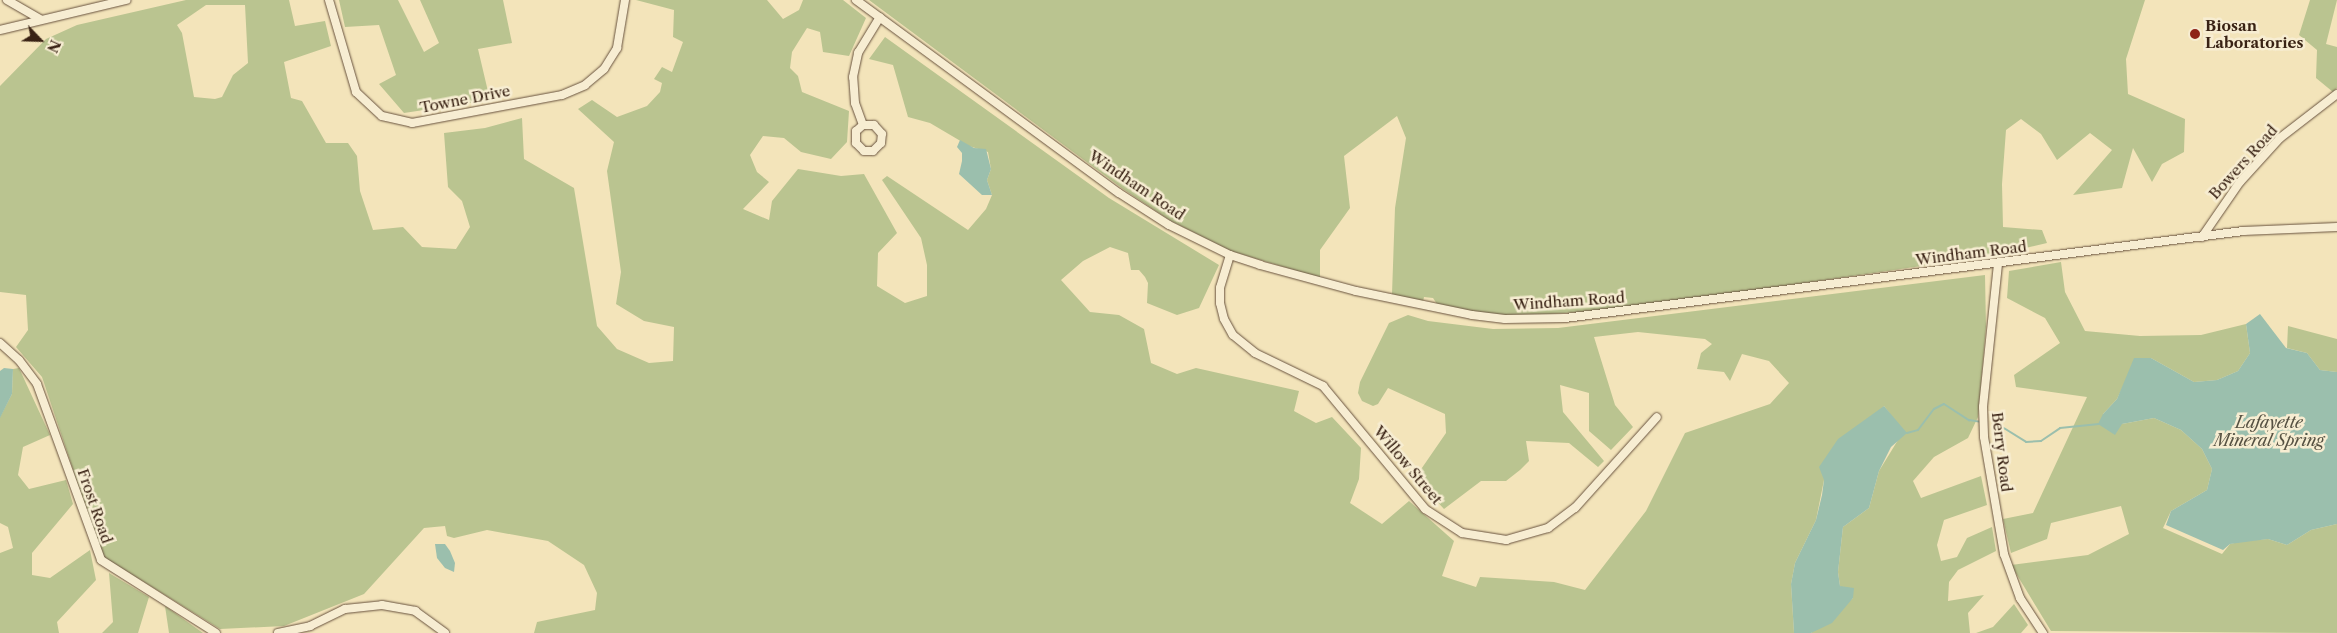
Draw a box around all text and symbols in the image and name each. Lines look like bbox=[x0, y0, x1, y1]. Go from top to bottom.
north arrow bbox=[15, 15, 65, 65]
place label: Biosan Laboratories bbox=[2205, 16, 2303, 51]
marker: Biosan Laboratories bbox=[2189, 28, 2201, 40]
text: N bbox=[43, 37, 64, 55]
street label: Towne Drive bbox=[418, 81, 512, 117]
street label: Bowers Road bbox=[2205, 121, 2281, 203]
street label: Windham Road bbox=[1086, 146, 1188, 224]
street label: Windham Road bbox=[1914, 237, 2028, 269]
street label: Windham Road bbox=[1513, 288, 1625, 314]
street label: Berry Road bbox=[1988, 411, 2016, 493]
water label: Lafayette Mineral Spring bbox=[2214, 412, 2324, 450]
street label: Willow Street bbox=[1370, 422, 1446, 508]
street label: Frost Road bbox=[74, 466, 116, 546]

